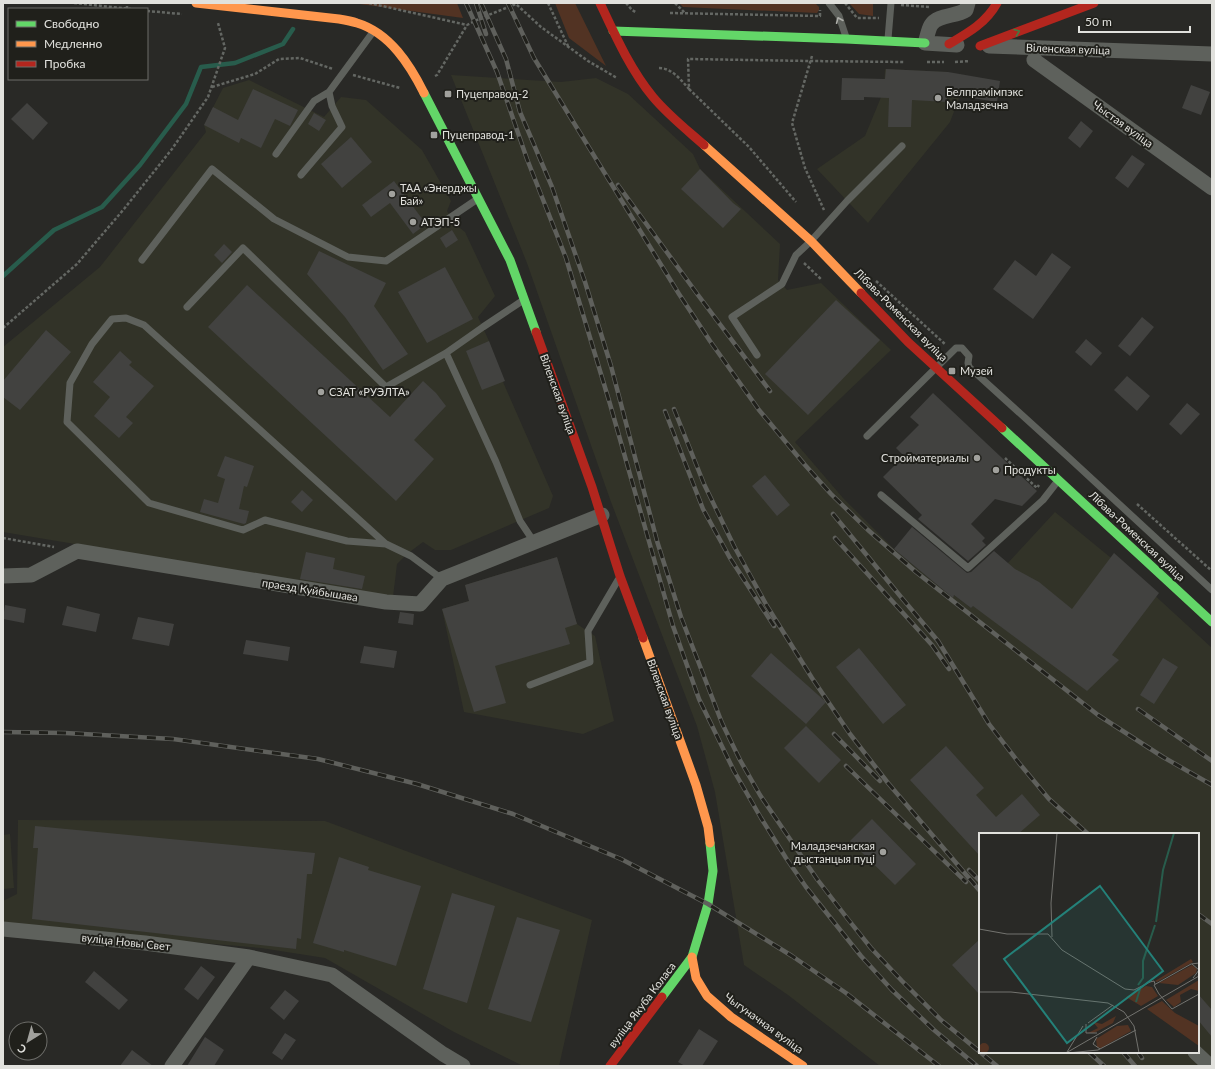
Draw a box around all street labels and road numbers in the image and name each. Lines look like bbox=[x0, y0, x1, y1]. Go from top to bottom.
street label: Віленская вуліца bbox=[1026, 41, 1110, 56]
street label: Чыстая вуліца bbox=[1091, 97, 1156, 150]
street label: Лібава-Роменская вуліца bbox=[851, 265, 951, 364]
street label: Віленская вуліца bbox=[538, 352, 579, 436]
street label: Лібава-Роменская вуліца bbox=[1086, 487, 1188, 583]
street label: праезд Куйбышава bbox=[261, 576, 359, 603]
street label: Віленская вуліца bbox=[645, 657, 686, 741]
street label: вуліца Новы Свет bbox=[81, 930, 172, 953]
street label: вуліца Якуба Коласа bbox=[605, 959, 678, 1050]
street label: Чыгуначная вуліца bbox=[722, 990, 806, 1056]

